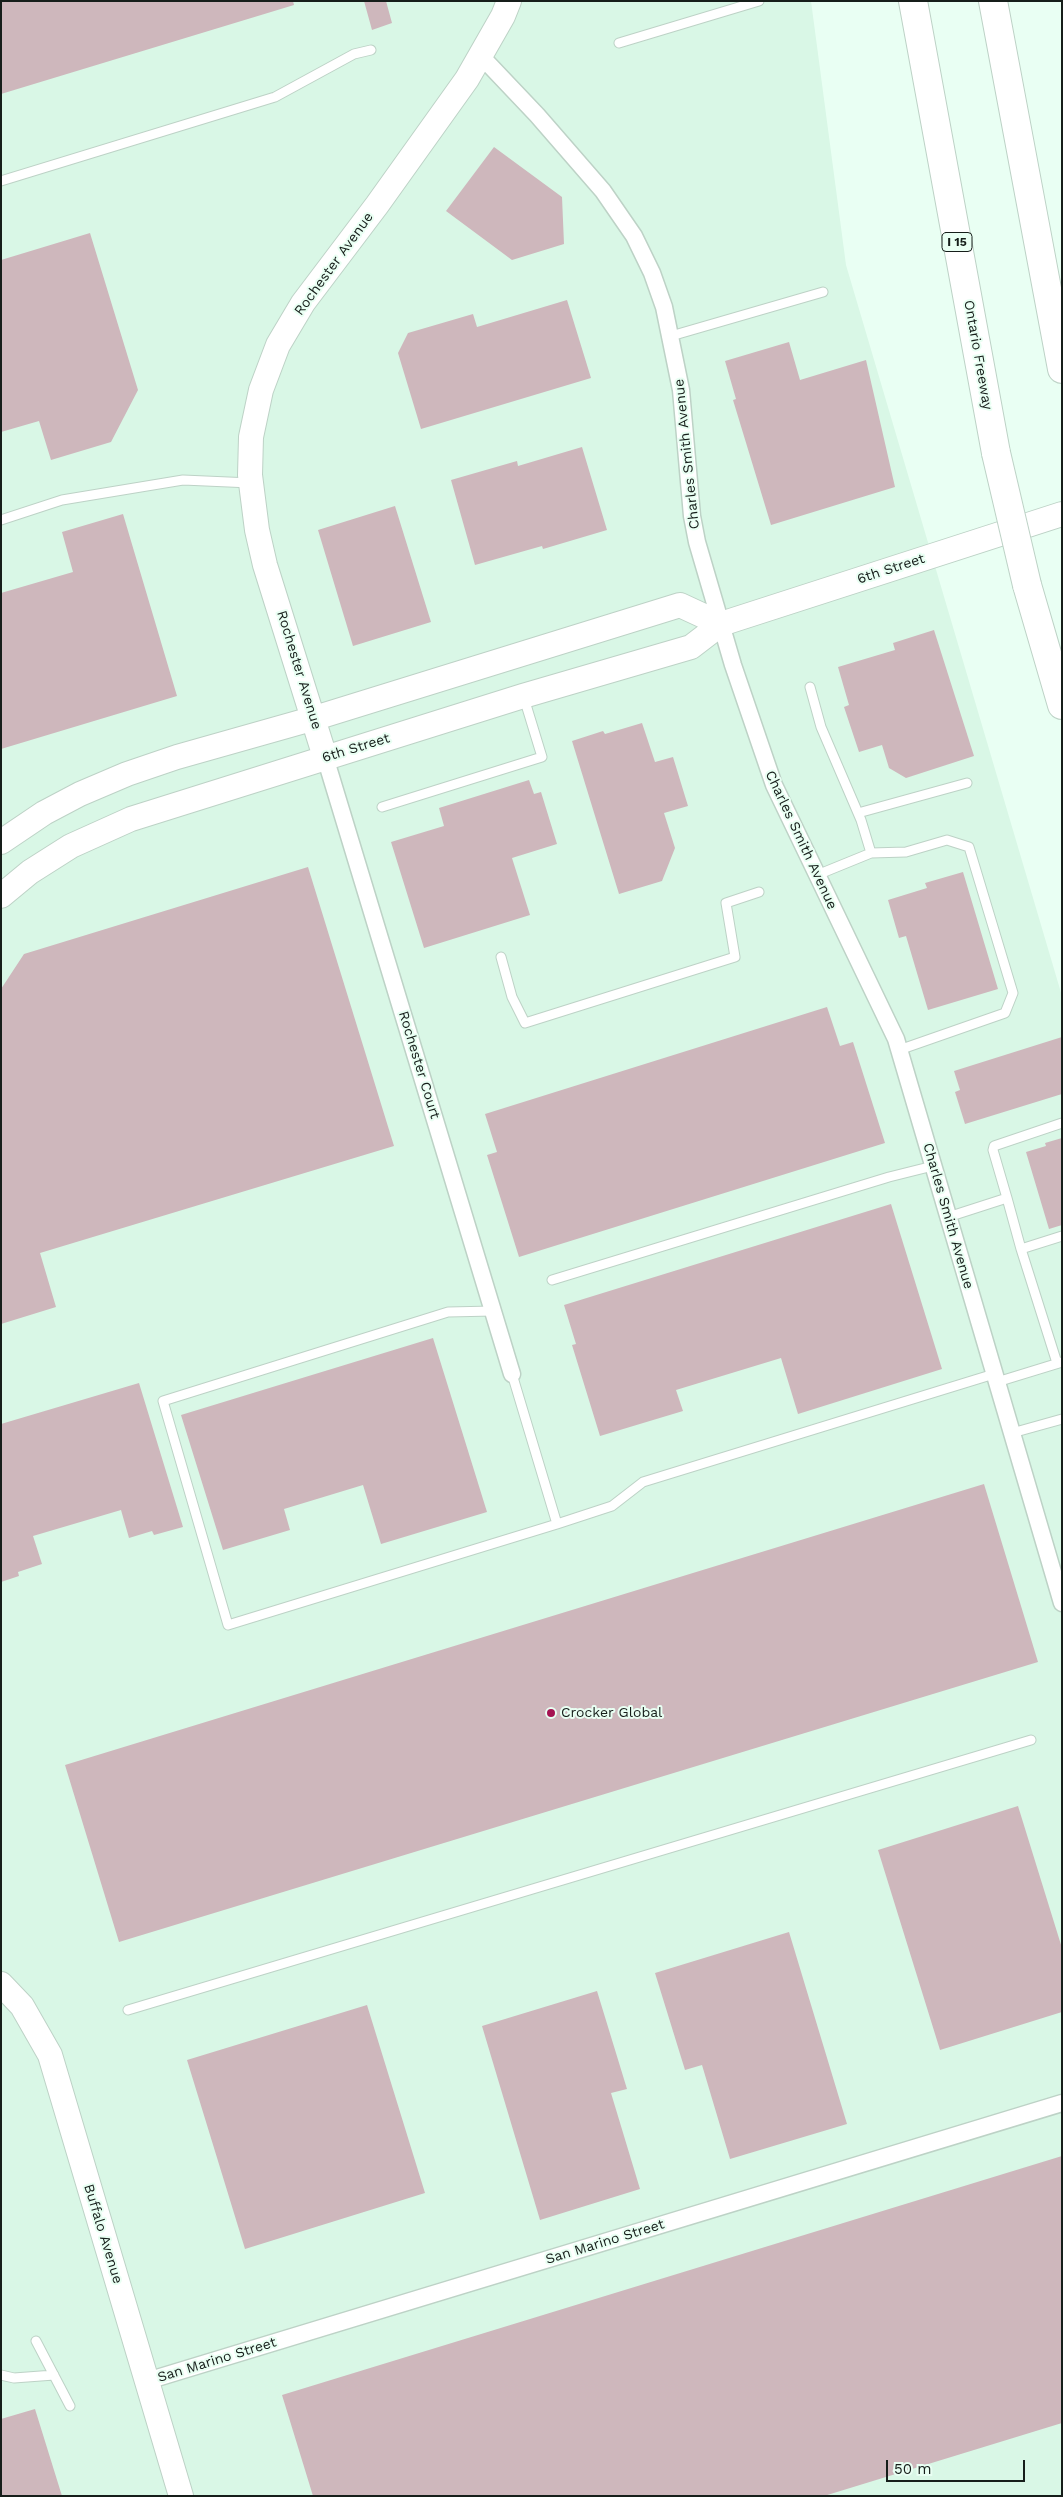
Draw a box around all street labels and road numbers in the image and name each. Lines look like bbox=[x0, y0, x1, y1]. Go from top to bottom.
street label: Rochester Avenue bbox=[291, 209, 377, 319]
road number: I 15 bbox=[942, 232, 972, 252]
street label: Ontario Freeway bbox=[960, 299, 996, 411]
street label: Charles Smith Avenue bbox=[671, 378, 703, 530]
street label: 6th Street bbox=[855, 550, 927, 588]
street label: Rochester Avenue bbox=[273, 609, 325, 731]
street label: 6th Street bbox=[320, 730, 392, 766]
street label: Charles Smith Avenue bbox=[761, 768, 841, 912]
street label: Rochester Court bbox=[395, 1009, 443, 1121]
street label: Charles Smith Avenue bbox=[919, 1141, 977, 1291]
street label: Buffalo Avenue bbox=[80, 2182, 126, 2286]
street label: San Marino Street bbox=[544, 2216, 666, 2268]
street label: San Marino Street bbox=[156, 2334, 278, 2386]

